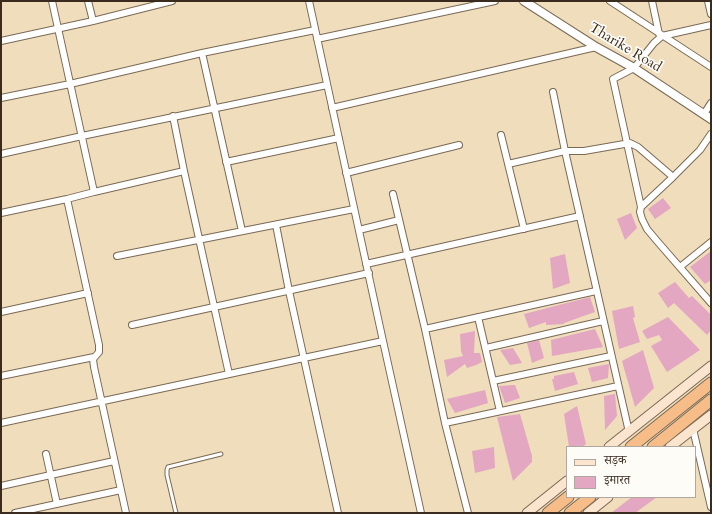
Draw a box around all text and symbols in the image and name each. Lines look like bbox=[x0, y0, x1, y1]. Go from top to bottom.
street label: Tharike Road bbox=[586, 20, 664, 76]
legend bbox=[566, 446, 696, 498]
text: सड़क bbox=[604, 452, 627, 468]
text: इमारत bbox=[604, 472, 630, 488]

